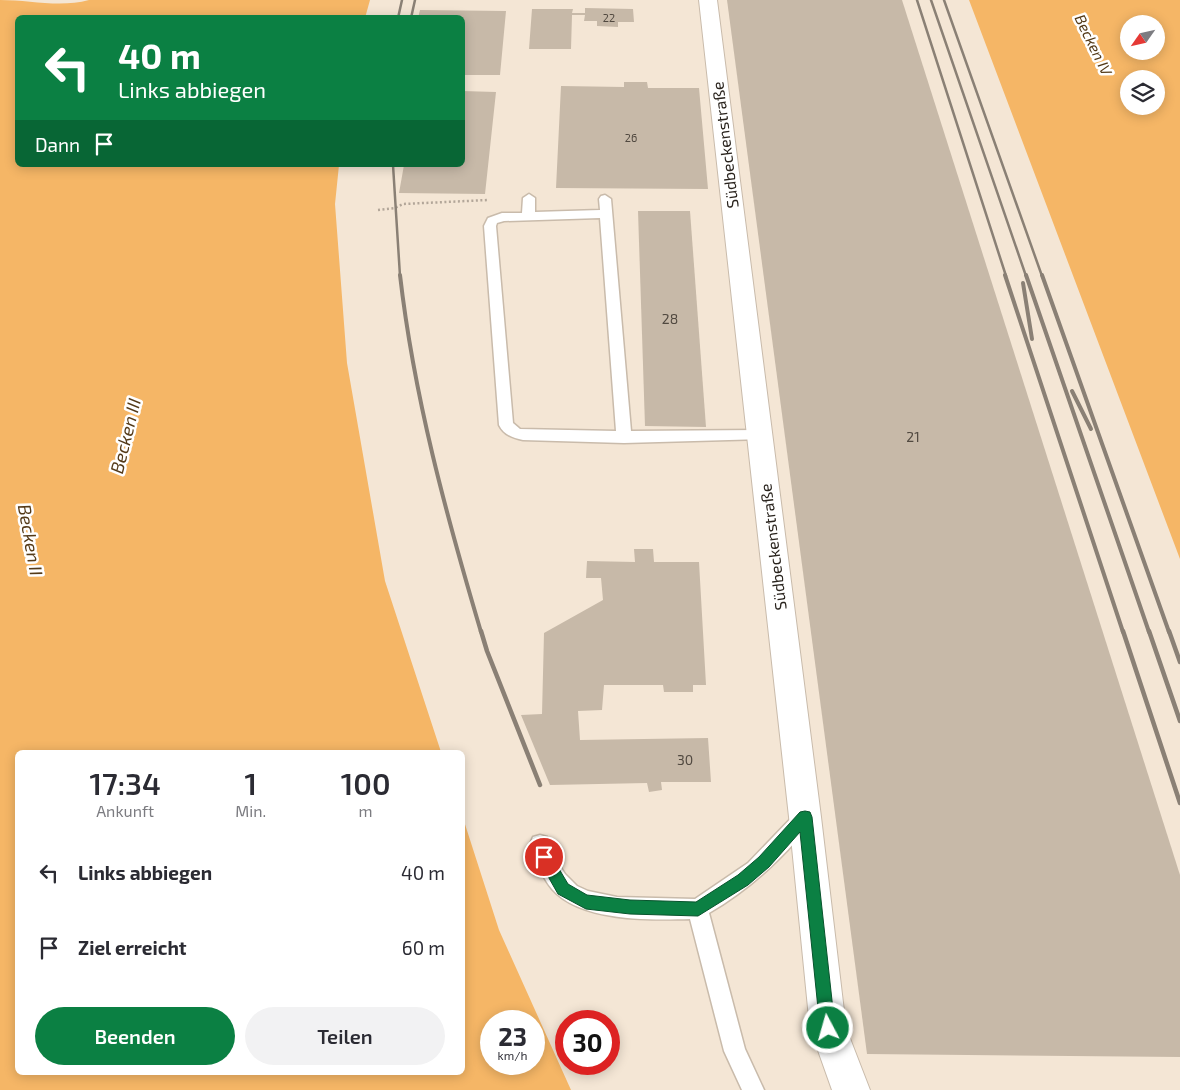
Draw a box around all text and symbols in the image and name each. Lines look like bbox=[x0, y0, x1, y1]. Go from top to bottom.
house number: 22 bbox=[603, 11, 615, 24]
water label: Becken IV bbox=[1071, 11, 1117, 79]
north arrow bbox=[1120, 15, 1165, 60]
map controls bbox=[1120, 15, 1165, 115]
text: 40 m bbox=[118, 34, 201, 76]
icon: left bbox=[35, 35, 100, 100]
button: layers bbox=[1120, 70, 1165, 115]
text: Links abbiegen bbox=[118, 76, 266, 102]
street label: Südbeckenstraße bbox=[707, 81, 742, 209]
icon: arrive bbox=[90, 130, 118, 158]
house number: 26 bbox=[625, 131, 637, 144]
text: Dann bbox=[35, 133, 80, 156]
house number: 28 bbox=[662, 310, 678, 327]
water label: Becken III bbox=[105, 395, 145, 476]
house number: 21 bbox=[906, 428, 920, 445]
street label: Südbeckenstraße bbox=[755, 483, 790, 611]
water label: Becken II bbox=[14, 502, 48, 578]
house number: 30 bbox=[677, 751, 693, 768]
text: 17:34 bbox=[90, 765, 161, 801]
text: 1 bbox=[245, 765, 257, 801]
text: 100 bbox=[341, 765, 390, 801]
text: Ankunft bbox=[96, 801, 154, 820]
text: Min. bbox=[235, 801, 266, 820]
text: m bbox=[359, 801, 373, 820]
pin bbox=[523, 836, 565, 878]
icon: arrive bbox=[530, 843, 558, 871]
icon: left bbox=[35, 859, 63, 887]
text: Links abbiegen bbox=[78, 861, 212, 884]
text: 40 m bbox=[401, 861, 445, 884]
icon: arrive bbox=[35, 934, 63, 962]
text: Ziel erreicht bbox=[78, 936, 187, 959]
text: 60 m bbox=[402, 936, 445, 959]
position arrow bbox=[801, 1001, 853, 1053]
button: Beenden bbox=[35, 1007, 235, 1065]
button: Teilen bbox=[245, 1007, 445, 1065]
speed limit sign: 30 bbox=[555, 1010, 620, 1075]
text: 23 bbox=[498, 1021, 527, 1051]
text: km/h bbox=[498, 1048, 527, 1062]

